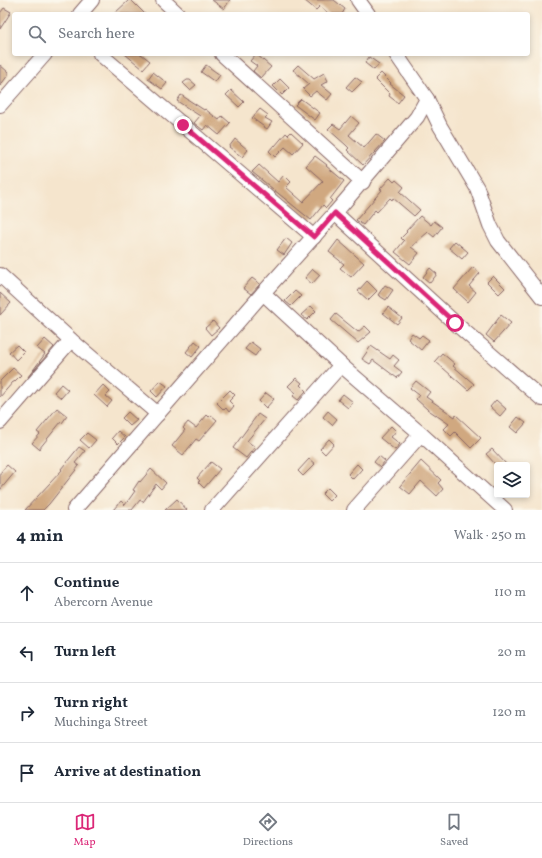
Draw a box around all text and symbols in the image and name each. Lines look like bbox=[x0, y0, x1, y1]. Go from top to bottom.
search box bbox=[12, 12, 530, 56]
icon: search bbox=[26, 23, 48, 45]
text: Search here bbox=[58, 24, 135, 45]
route end bbox=[174, 116, 192, 134]
route start bbox=[446, 314, 464, 332]
map controls bbox=[494, 462, 530, 498]
button: layers bbox=[494, 462, 530, 498]
text: 4 min bbox=[16, 525, 63, 548]
text: Walk · 250 m bbox=[454, 527, 526, 545]
text: Continue bbox=[54, 573, 119, 594]
icon: ahead bbox=[16, 582, 38, 604]
text: 110 m bbox=[494, 584, 526, 602]
text: Abercorn Avenue bbox=[54, 594, 153, 612]
icon: left bbox=[16, 642, 38, 664]
text: Turn left bbox=[54, 642, 116, 663]
text: 20 m bbox=[497, 644, 526, 662]
text: Turn right bbox=[54, 693, 128, 714]
icon: right bbox=[16, 702, 38, 724]
text: 120 m bbox=[492, 704, 526, 722]
text: Muchinga Street bbox=[54, 714, 148, 732]
icon: arrive bbox=[16, 762, 38, 784]
text: Arrive at destination bbox=[54, 762, 201, 783]
tab: Map bbox=[74, 811, 96, 850]
tab: Directions bbox=[243, 811, 293, 850]
tab: Saved bbox=[440, 811, 468, 850]

